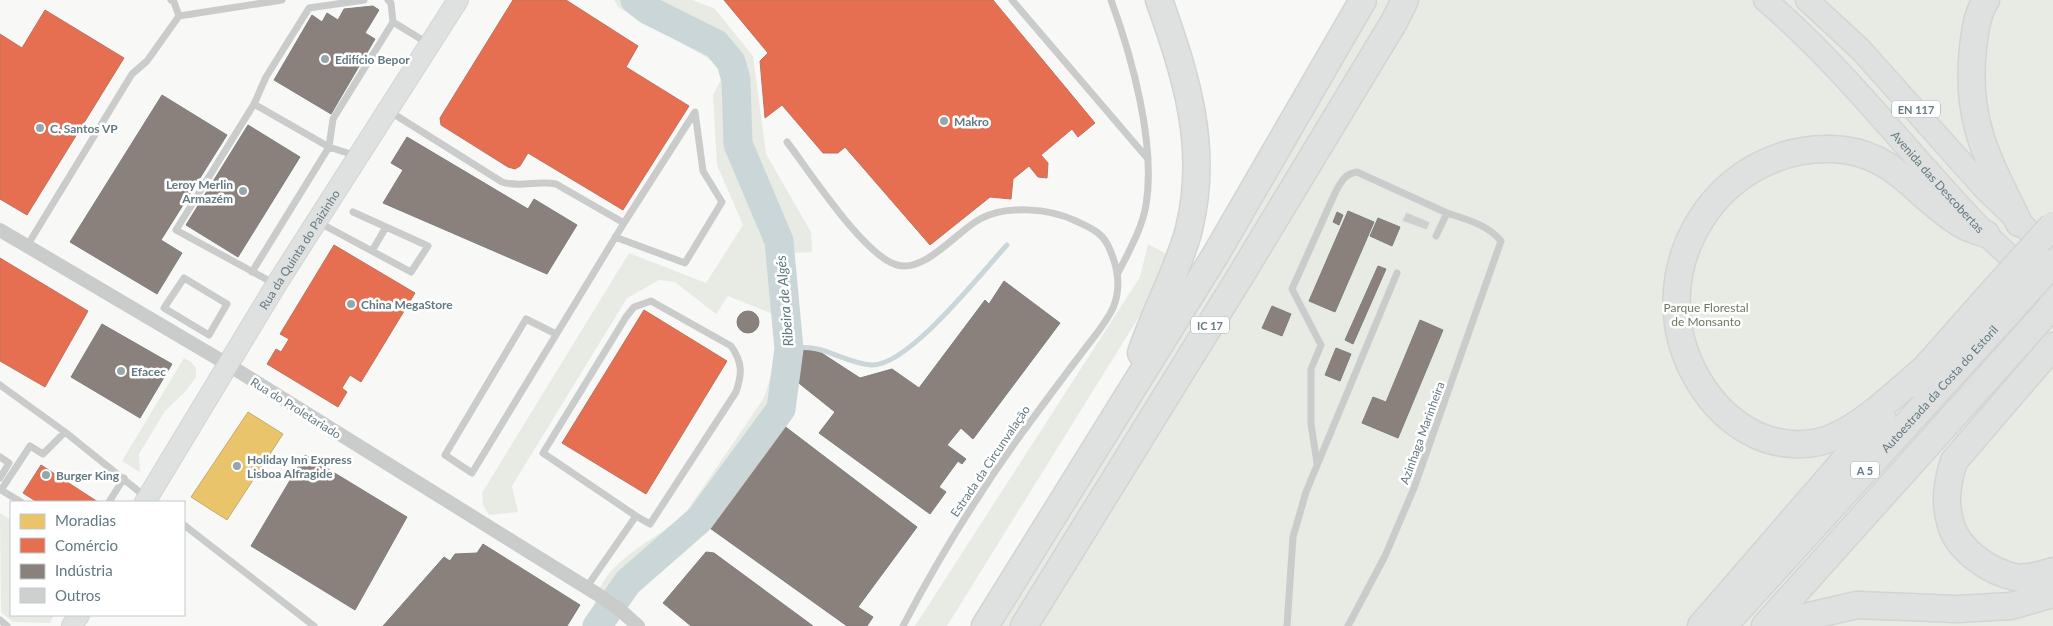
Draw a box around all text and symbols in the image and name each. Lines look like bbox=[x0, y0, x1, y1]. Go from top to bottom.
place label: Edifício Bepor bbox=[335, 52, 410, 67]
marker: Edifício Bepor bbox=[319, 53, 331, 65]
road number: EN 117 bbox=[1892, 100, 1940, 118]
place label: Makro bbox=[954, 114, 989, 129]
marker: Makro bbox=[938, 115, 950, 127]
place label: C. Santos VP bbox=[50, 121, 118, 136]
marker: C. Santos VP bbox=[34, 122, 46, 134]
street label: Avenida das Descobertas bbox=[1888, 127, 1988, 236]
place label: Leroy Merlin Armazém bbox=[166, 177, 233, 206]
marker: Leroy Merlin Armazém bbox=[237, 185, 249, 197]
street label: Rua da Quinta do Paizinho bbox=[256, 186, 343, 312]
water label: Ribeira de Algés bbox=[772, 254, 796, 347]
place label: China MegaStore bbox=[361, 297, 453, 312]
marker: China MegaStore bbox=[345, 298, 357, 310]
park label: Parque Florestal de Monsanto bbox=[1664, 300, 1749, 329]
road number: IC 17 bbox=[1191, 316, 1229, 334]
street label: Autoestrada da Costa do Estoril bbox=[1878, 322, 2001, 455]
place label: Efacec bbox=[131, 364, 166, 379]
marker: Efacec bbox=[115, 365, 127, 377]
street label: Rua do Proletariado bbox=[248, 374, 344, 442]
street label: Azinhaga Marinheira bbox=[1396, 380, 1448, 486]
street label: Estrada da Circunvalação bbox=[947, 402, 1033, 520]
place label: Holiday Inn Express Lisboa Alfragide bbox=[247, 452, 352, 481]
marker: Holiday Inn Express Lisboa Alfragide bbox=[231, 460, 243, 472]
road number: A 5 bbox=[1851, 462, 1879, 478]
place label: Burger King bbox=[56, 468, 120, 483]
marker: Burger King bbox=[40, 469, 52, 481]
legend bbox=[10, 501, 185, 616]
text: Moradias bbox=[55, 511, 116, 529]
text: Comércio bbox=[55, 536, 118, 554]
text: Indústria bbox=[55, 561, 113, 579]
text: Outros bbox=[55, 586, 101, 604]

